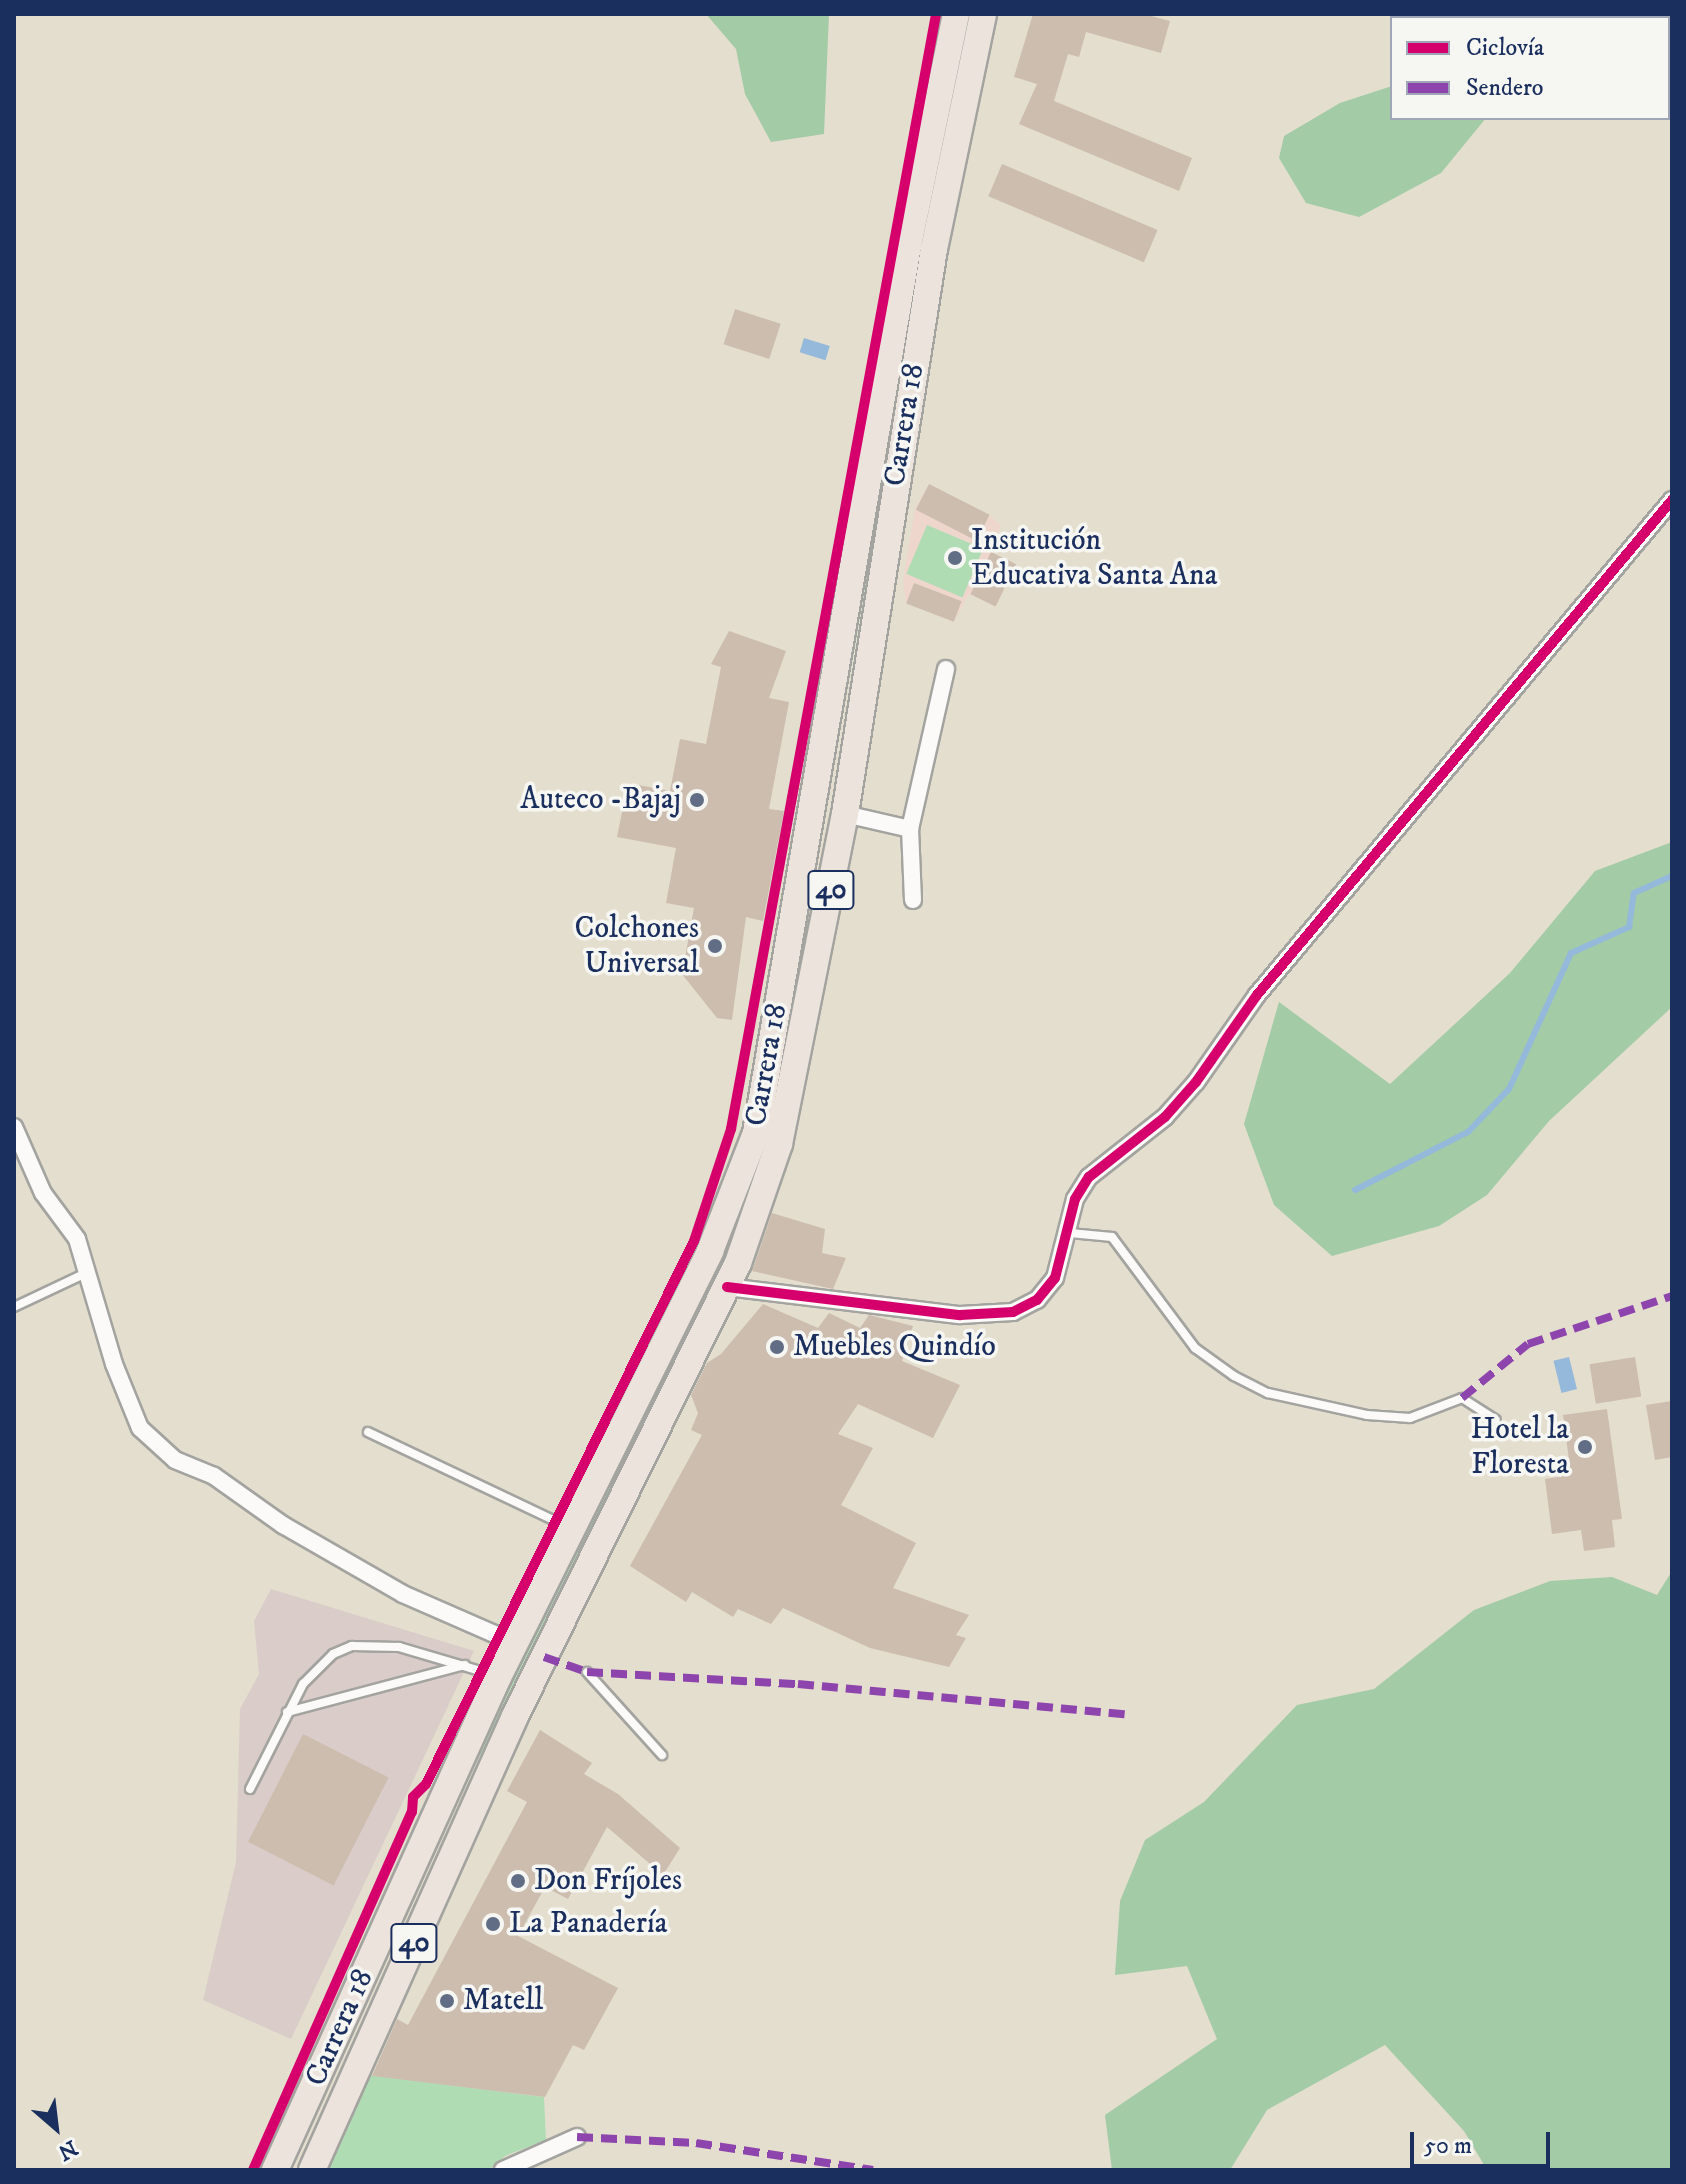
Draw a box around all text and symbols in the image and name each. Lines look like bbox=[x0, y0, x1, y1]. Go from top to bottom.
legend bbox=[1390, 16, 1670, 120]
text: Ciclovía bbox=[1466, 33, 1544, 63]
text: Sendero bbox=[1466, 73, 1544, 103]
street label: Carrera 18 bbox=[878, 361, 932, 489]
place label: Institución Educativa Santa Ana bbox=[971, 523, 1217, 594]
marker: Institución Educativa Santa Ana bbox=[946, 549, 964, 567]
place label: Auteco -Bajaj bbox=[520, 782, 681, 818]
marker: Auteco -Bajaj bbox=[688, 791, 706, 809]
road number: 40 bbox=[807, 866, 855, 914]
place label: Colchones Universal bbox=[575, 911, 699, 982]
marker: Colchones Universal bbox=[706, 937, 724, 955]
street label: Carrera 18 bbox=[739, 1001, 795, 1129]
place label: Muebles Quindío bbox=[793, 1329, 996, 1365]
marker: Muebles Quindío bbox=[768, 1338, 786, 1356]
place label: Hotel la Floresta bbox=[1470, 1412, 1569, 1482]
marker: Hotel la Floresta bbox=[1576, 1438, 1594, 1456]
place label: Don Fríjoles bbox=[534, 1863, 682, 1899]
marker: Don Fríjoles bbox=[509, 1872, 527, 1890]
place label: La Panadería bbox=[509, 1906, 667, 1942]
marker: La Panadería bbox=[484, 1915, 502, 1933]
road number: 40 bbox=[390, 1919, 438, 1967]
street label: Carrera 18 bbox=[298, 1964, 382, 2092]
place label: Matell bbox=[463, 1983, 543, 2019]
marker: Matell bbox=[438, 1992, 456, 2010]
north arrow bbox=[16, 2088, 96, 2168]
scale bar bbox=[1414, 2116, 1554, 2166]
text: 50 m bbox=[1424, 2131, 1472, 2161]
text: N bbox=[53, 2133, 82, 2166]

